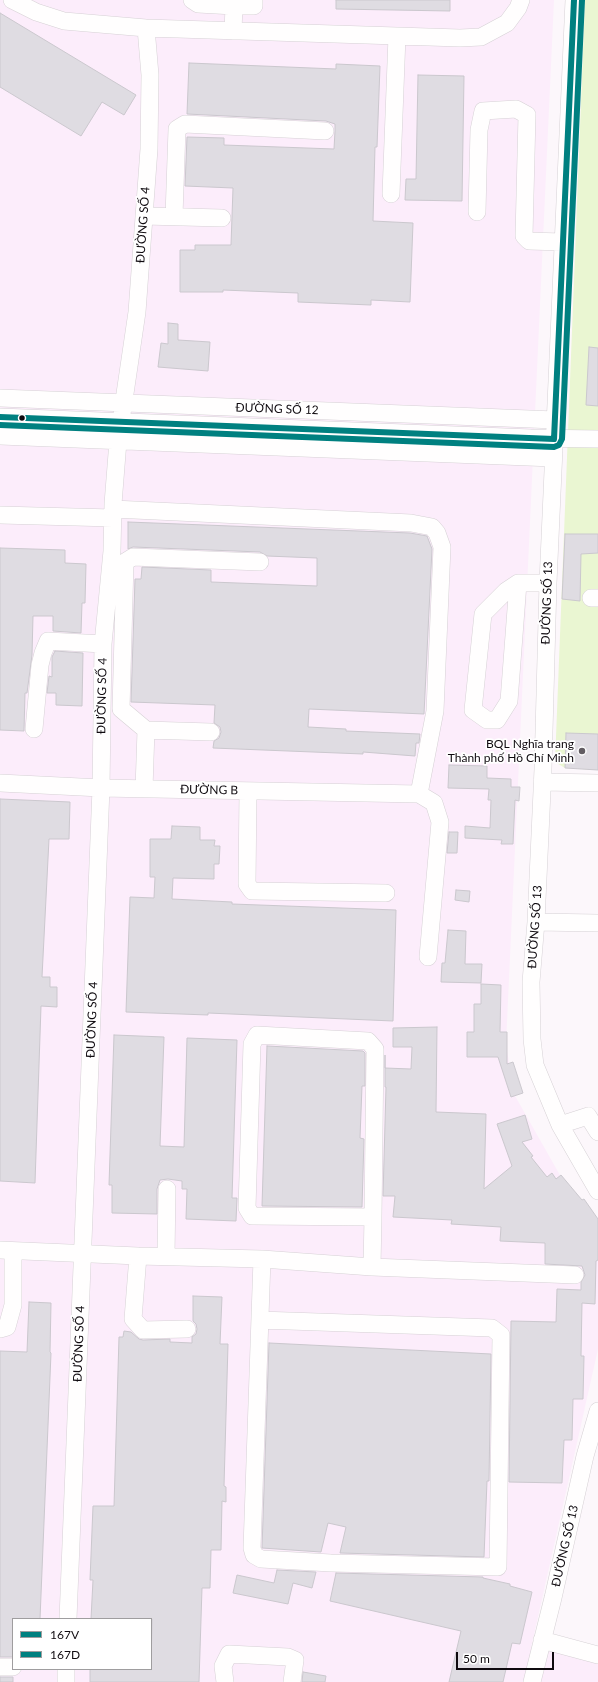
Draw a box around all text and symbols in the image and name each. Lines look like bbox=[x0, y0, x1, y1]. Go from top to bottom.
street label: ĐƯỜNG SỐ 4 bbox=[133, 186, 153, 264]
street label: ĐƯỜNG SỐ 12 bbox=[235, 400, 319, 418]
unlabelled marker bbox=[17, 413, 27, 423]
street label: ĐƯỜNG SỐ 13 bbox=[538, 561, 556, 645]
street label: ĐƯỜNG SỐ 4 bbox=[94, 658, 110, 734]
place label: BQL Nghĩa trang Thành phố Hồ Chí Minh bbox=[448, 737, 574, 765]
marker: BQL Nghĩa trang Thành phố Hồ Chí Minh bbox=[577, 746, 587, 756]
street label: ĐƯỜNG B bbox=[180, 782, 238, 798]
street label: ĐƯỜNG SỐ 13 bbox=[525, 885, 545, 969]
street label: ĐƯỜNG SỐ 4 bbox=[83, 982, 101, 1058]
street label: ĐƯỜNG SỐ 4 bbox=[70, 1306, 88, 1382]
street label: ĐƯỜNG SỐ 13 bbox=[549, 1504, 581, 1588]
legend bbox=[12, 1618, 152, 1670]
text: 167V bbox=[50, 1627, 79, 1642]
scale bar bbox=[458, 1644, 556, 1670]
text: 167D bbox=[50, 1647, 80, 1662]
text: 50 m bbox=[463, 1651, 490, 1666]

